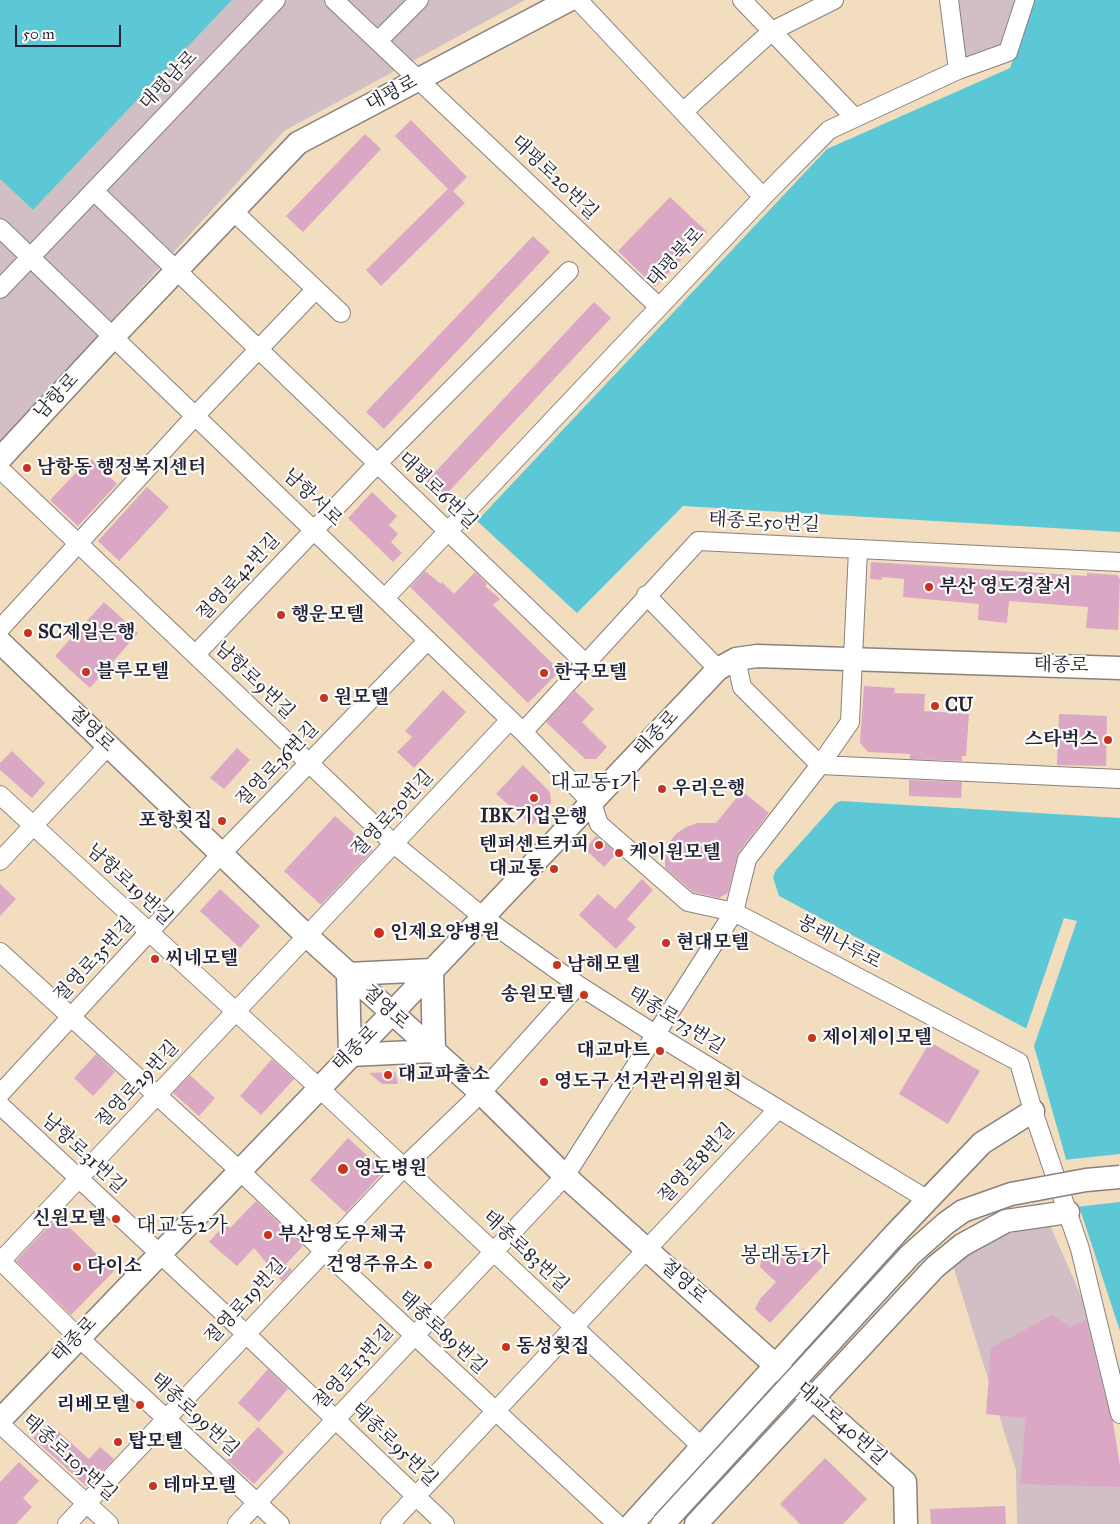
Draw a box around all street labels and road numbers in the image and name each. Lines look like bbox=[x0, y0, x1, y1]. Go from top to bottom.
street label: 대평남로 bbox=[135, 47, 203, 115]
street label: 대평로 bbox=[362, 71, 422, 117]
street label: 대평로20번길 bbox=[506, 131, 602, 225]
street label: 대평북로 bbox=[643, 223, 709, 293]
street label: 남항로 bbox=[30, 369, 84, 425]
street label: 대평로6번길 bbox=[393, 448, 481, 534]
street label: 남항서로 bbox=[278, 464, 346, 532]
street label: 태종로50번길 bbox=[708, 509, 820, 537]
street label: 절영로42번길 bbox=[193, 529, 285, 627]
street label: 남항로9번길 bbox=[209, 637, 299, 725]
street label: 태종로 bbox=[1033, 654, 1089, 678]
street label: 절영로 bbox=[63, 703, 119, 757]
street label: 태종로 bbox=[630, 706, 684, 762]
street label: 절영로36번길 bbox=[232, 718, 324, 812]
street label: 절영로30번길 bbox=[347, 766, 439, 862]
street label: 남항로19번길 bbox=[81, 839, 177, 931]
street label: 봉래나루로 bbox=[793, 911, 885, 975]
street label: 절영로35번길 bbox=[50, 913, 140, 1007]
street label: 절영로 bbox=[357, 981, 413, 1035]
street label: 태종로73번길 bbox=[624, 982, 728, 1060]
street label: 태종로 bbox=[328, 1021, 384, 1077]
street label: 절영로29번길 bbox=[92, 1037, 184, 1133]
street label: 남항로31번길 bbox=[36, 1109, 130, 1199]
street label: 절영로8번길 bbox=[654, 1119, 740, 1209]
street label: 태종로83번길 bbox=[477, 1206, 573, 1298]
street label: 절영로19번길 bbox=[200, 1254, 292, 1350]
street label: 절영로 bbox=[655, 1255, 711, 1309]
street label: 태종로89번길 bbox=[393, 1286, 491, 1380]
street label: 태종로 bbox=[48, 1312, 102, 1368]
street label: 절영로13번길 bbox=[309, 1321, 399, 1415]
street label: 태종로99번길 bbox=[145, 1368, 243, 1462]
street label: 대교로40번길 bbox=[791, 1378, 891, 1470]
street label: 태종로95번길 bbox=[346, 1398, 442, 1492]
street label: 태종로105번길 bbox=[17, 1410, 121, 1506]

